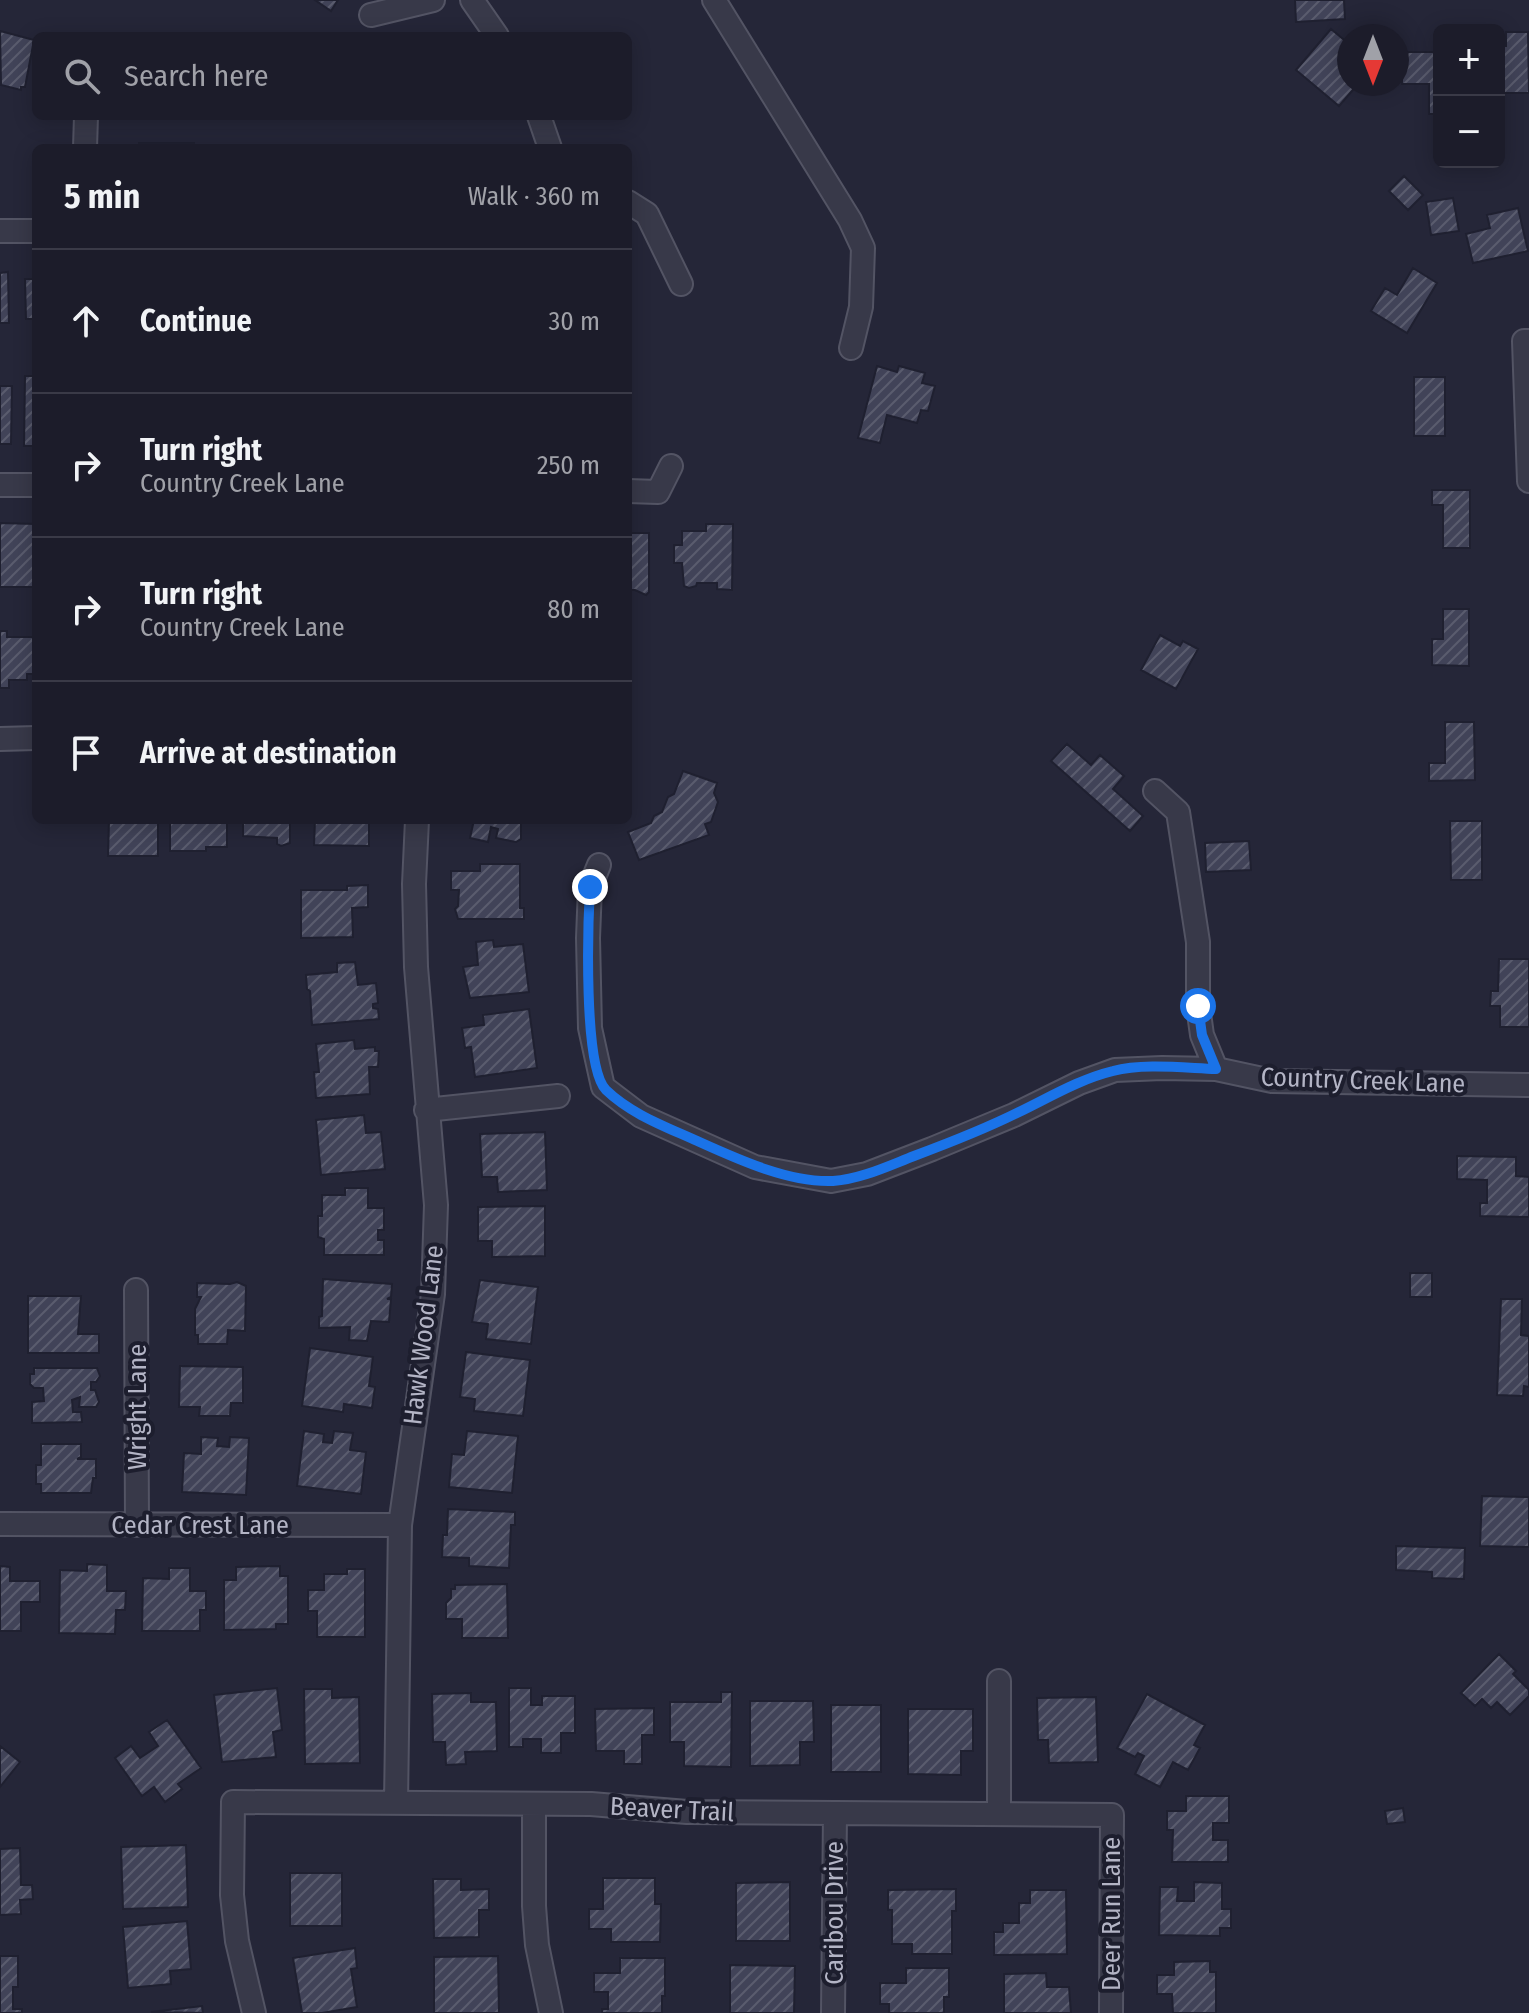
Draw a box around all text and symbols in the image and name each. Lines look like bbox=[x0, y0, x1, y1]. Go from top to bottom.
north arrow bbox=[1337, 24, 1409, 96]
map controls bbox=[1433, 24, 1505, 168]
button: + bbox=[1433, 24, 1505, 96]
search box bbox=[32, 32, 632, 120]
icon: search bbox=[60, 54, 104, 98]
text: Search here bbox=[124, 58, 269, 94]
button: − bbox=[1433, 96, 1505, 168]
text: 5 min bbox=[64, 176, 140, 217]
text: Walk · 360 m bbox=[468, 181, 600, 212]
icon: ahead bbox=[64, 299, 108, 343]
text: Continue bbox=[140, 303, 252, 339]
text: 30 m bbox=[549, 306, 600, 337]
text: Turn right bbox=[140, 432, 262, 468]
icon: right bbox=[64, 443, 108, 487]
text: 250 m bbox=[537, 450, 600, 481]
text: Country Creek Lane bbox=[140, 468, 345, 499]
text: Turn right bbox=[140, 576, 262, 612]
icon: right bbox=[64, 587, 108, 631]
text: 80 m bbox=[547, 594, 600, 625]
text: Country Creek Lane bbox=[140, 612, 345, 643]
icon: arrive bbox=[64, 731, 108, 775]
text: Arrive at destination bbox=[140, 735, 397, 771]
route end bbox=[572, 869, 608, 905]
route start bbox=[1180, 988, 1216, 1024]
street label: Country Creek Lane bbox=[1260, 1061, 1466, 1100]
street label: Hawk Wood Lane bbox=[397, 1243, 450, 1427]
street label: Wright Lane bbox=[122, 1344, 153, 1470]
street label: Cedar Crest Lane bbox=[111, 1510, 289, 1541]
street label: Beaver Trail bbox=[609, 1791, 735, 1828]
street label: Deer Run Lane bbox=[1096, 1837, 1127, 1991]
street label: Caribou Drive bbox=[819, 1841, 850, 1985]

